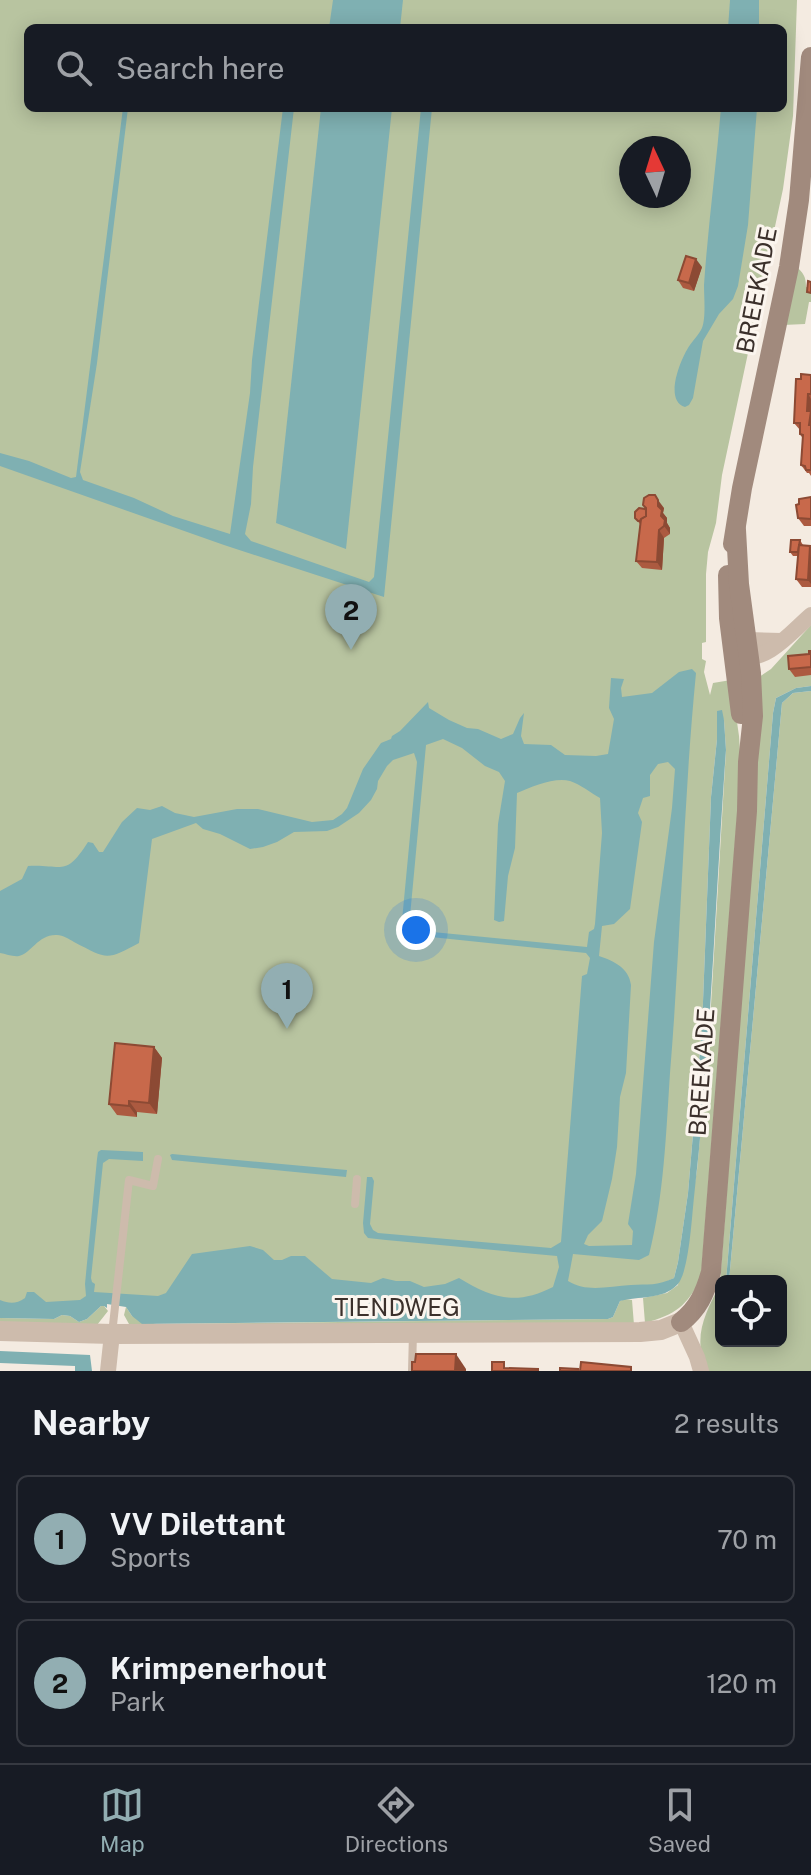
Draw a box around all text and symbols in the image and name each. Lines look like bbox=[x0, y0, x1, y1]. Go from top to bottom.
search box bbox=[24, 24, 787, 112]
icon: search bbox=[52, 46, 96, 90]
text: Search here bbox=[116, 50, 284, 86]
north arrow bbox=[619, 136, 691, 208]
street label: BREEKADE bbox=[730, 225, 782, 355]
pin: 2 bbox=[325, 584, 377, 650]
your location bbox=[396, 910, 436, 950]
pin: 1 bbox=[261, 963, 313, 1029]
street label: BREEKADE bbox=[683, 1007, 719, 1137]
map controls bbox=[715, 1275, 787, 1347]
button: locate bbox=[715, 1275, 787, 1347]
street label: TIENDWEG bbox=[334, 1293, 460, 1321]
text: Nearby bbox=[32, 1403, 150, 1443]
text: 2 results bbox=[674, 1408, 779, 1439]
text: VV Dilettant bbox=[110, 1506, 286, 1542]
text: 1 bbox=[54, 1524, 66, 1555]
text: 70 m bbox=[717, 1524, 777, 1555]
text: Sports bbox=[110, 1542, 191, 1573]
text: Krimpenerhout bbox=[110, 1650, 327, 1686]
text: 2 bbox=[52, 1668, 68, 1699]
text: 120 m bbox=[706, 1668, 777, 1699]
text: Park bbox=[110, 1686, 165, 1717]
tab: Map bbox=[100, 1783, 145, 1857]
tab: Directions bbox=[345, 1783, 448, 1857]
tab: Saved bbox=[648, 1783, 711, 1857]

